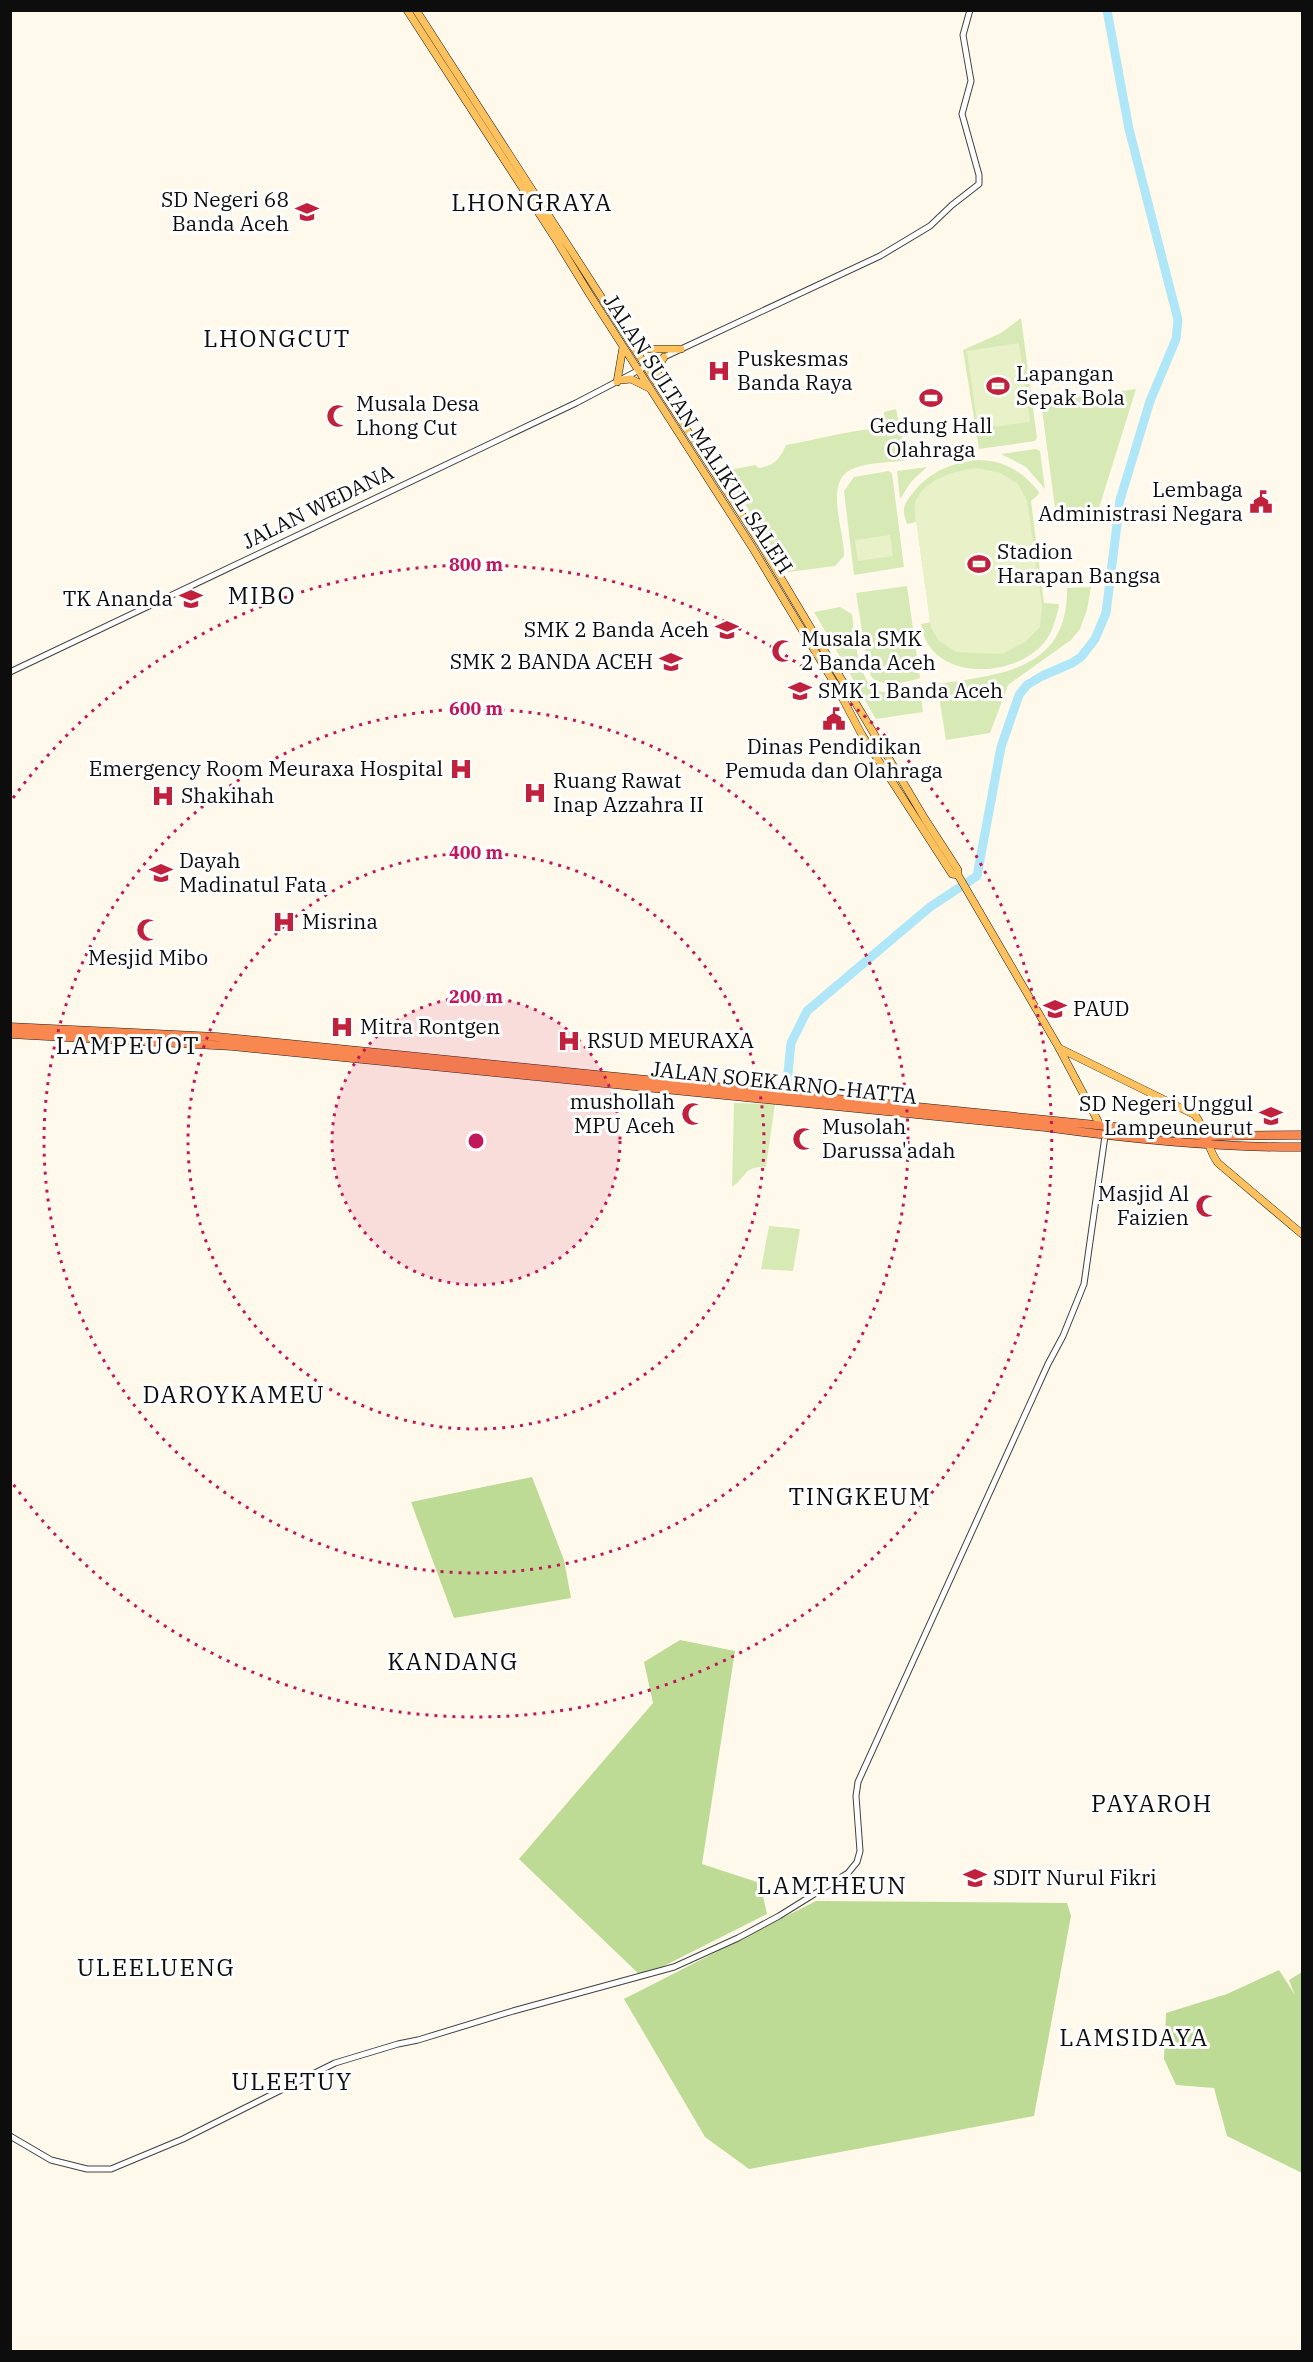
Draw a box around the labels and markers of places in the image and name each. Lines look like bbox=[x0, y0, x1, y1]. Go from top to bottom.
place label: SD Negeri 68 Banda Aceh bbox=[161, 185, 289, 237]
school or university icon: SD Negeri 68 Banda Aceh bbox=[294, 199, 320, 225]
place label: Puskesmas Banda Raya bbox=[737, 344, 853, 396]
hospital icon: Puskesmas Banda Raya bbox=[706, 358, 732, 384]
place label: Lapangan Sepak Bola bbox=[1016, 359, 1125, 411]
sports icon: Lapangan Sepak Bola bbox=[985, 373, 1011, 399]
sports icon: Gedung Hall Olahraga bbox=[918, 385, 944, 411]
place label: Musala Desa Lhong Cut bbox=[356, 389, 479, 441]
mosque icon: Musala Desa Lhong Cut bbox=[325, 403, 351, 429]
place label: Gedung Hall Olahraga bbox=[870, 411, 992, 463]
place label: Lembaga Administrasi Negara bbox=[1038, 475, 1243, 527]
public building icon: Lembaga Administrasi Negara bbox=[1248, 489, 1274, 515]
place label: Stadion Harapan Bangsa bbox=[997, 537, 1161, 589]
sports icon: Stadion Harapan Bangsa bbox=[966, 551, 992, 577]
place label: TK Ananda bbox=[63, 584, 173, 612]
school or university icon: TK Ananda bbox=[178, 586, 204, 612]
place label: SMK 2 Banda Aceh bbox=[524, 615, 709, 643]
school or university icon: SMK 2 Banda Aceh bbox=[714, 617, 740, 643]
place label: Musala SMK 2 Banda Aceh bbox=[801, 624, 936, 676]
mosque icon: Musala SMK 2 Banda Aceh bbox=[770, 638, 796, 664]
place label: SMK 2 BANDA ACEH bbox=[450, 647, 653, 675]
school or university icon: SMK 2 BANDA ACEH bbox=[658, 649, 684, 675]
place label: SMK 1 Banda Aceh bbox=[818, 676, 1003, 704]
school or university icon: SMK 1 Banda Aceh bbox=[787, 678, 813, 704]
public building icon: Dinas Pendidikan Pemuda dan Olahraga bbox=[821, 706, 847, 732]
place label: Dinas Pendidikan Pemuda dan Olahraga bbox=[725, 732, 943, 784]
place label: Emergency Room Meuraxa Hospital bbox=[89, 754, 443, 782]
hospital icon: Emergency Room Meuraxa Hospital bbox=[448, 756, 474, 782]
place label: Ruang Rawat Inap Azzahra II bbox=[553, 766, 704, 818]
hospital icon: Ruang Rawat Inap Azzahra II bbox=[522, 780, 548, 806]
place label: Shakihah bbox=[181, 781, 274, 809]
hospital icon: Shakihah bbox=[150, 783, 176, 809]
place label: Dayah Madinatul Fata bbox=[179, 846, 327, 898]
school or university icon: Dayah Madinatul Fata bbox=[148, 860, 174, 886]
place label: Misrina bbox=[302, 907, 378, 935]
hospital icon: Misrina bbox=[271, 909, 297, 935]
mosque icon: Mesjid Mibo bbox=[135, 917, 161, 943]
place label: Mesjid Mibo bbox=[88, 943, 208, 971]
place label: PAUD bbox=[1073, 994, 1129, 1022]
school or university icon: PAUD bbox=[1042, 996, 1068, 1022]
place label: Mitra Rontgen bbox=[360, 1012, 500, 1040]
hospital icon: Mitra Rontgen bbox=[329, 1014, 355, 1040]
place label: RSUD MEURAXA bbox=[587, 1026, 754, 1054]
hospital icon: RSUD MEURAXA bbox=[556, 1028, 582, 1054]
place label: mushollah MPU Aceh bbox=[570, 1087, 675, 1139]
place label: SD Negeri Unggul Lampeuneurut bbox=[1079, 1089, 1253, 1141]
mosque icon: mushollah MPU Aceh bbox=[680, 1101, 706, 1127]
school or university icon: SD Negeri Unggul Lampeuneurut bbox=[1258, 1103, 1284, 1129]
place label: Musolah Darussa'adah bbox=[822, 1112, 956, 1164]
mosque icon: Musolah Darussa'adah bbox=[791, 1126, 817, 1152]
centre of rings bbox=[466, 1131, 486, 1151]
place label: Masjid Al Faizien bbox=[1098, 1179, 1189, 1231]
mosque icon: Masjid Al Faizien bbox=[1194, 1193, 1220, 1219]
place label: SDIT Nurul Fikri bbox=[993, 1863, 1157, 1891]
school or university icon: SDIT Nurul Fikri bbox=[962, 1865, 988, 1891]

